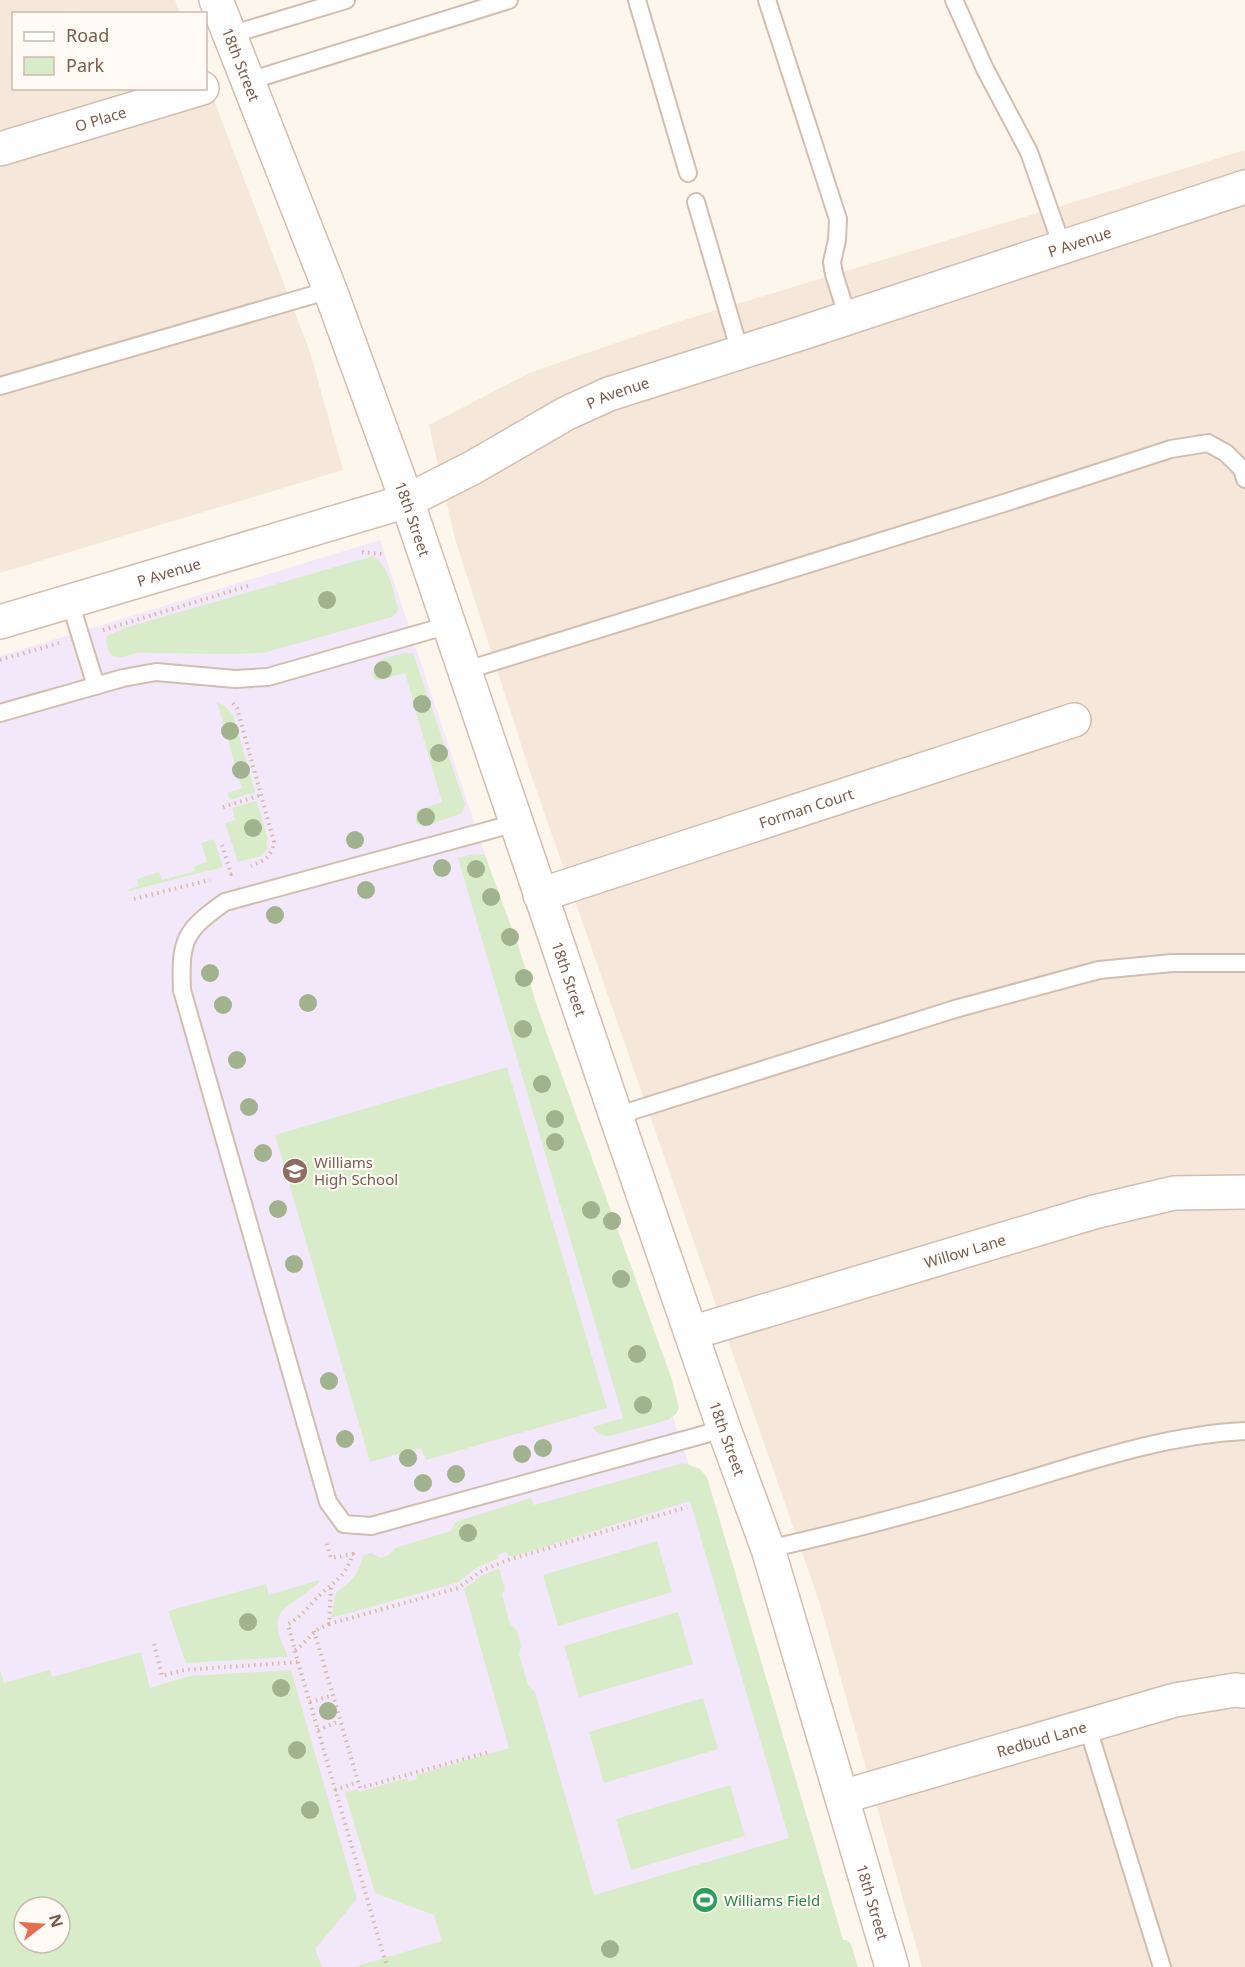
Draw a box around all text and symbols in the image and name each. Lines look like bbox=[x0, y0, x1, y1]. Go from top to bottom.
legend bbox=[12, 12, 207, 90]
text: Road bbox=[66, 23, 109, 47]
street label: 18th Street bbox=[218, 24, 265, 105]
text: Park bbox=[66, 53, 104, 77]
street label: O Place bbox=[72, 101, 129, 136]
street label: P Avenue bbox=[1045, 222, 1114, 261]
street label: P Avenue bbox=[583, 372, 652, 413]
street label: 18th Street bbox=[391, 479, 435, 559]
street label: P Avenue bbox=[134, 553, 203, 591]
street label: Forman Court bbox=[756, 783, 856, 833]
street label: 18th Street bbox=[547, 939, 592, 1020]
place label: Williams High School bbox=[314, 1152, 398, 1189]
school or university icon: Williams High School bbox=[280, 1156, 310, 1186]
street label: Willow Lane bbox=[922, 1229, 1008, 1272]
street label: 18th Street bbox=[705, 1399, 750, 1479]
street label: Redbud Lane bbox=[994, 1716, 1089, 1761]
street label: 18th Street bbox=[852, 1862, 894, 1943]
sports icon: Williams Field bbox=[690, 1885, 720, 1915]
place label: Williams Field bbox=[724, 1890, 820, 1910]
north arrow bbox=[12, 1895, 72, 1955]
text: N bbox=[44, 1911, 69, 1930]

